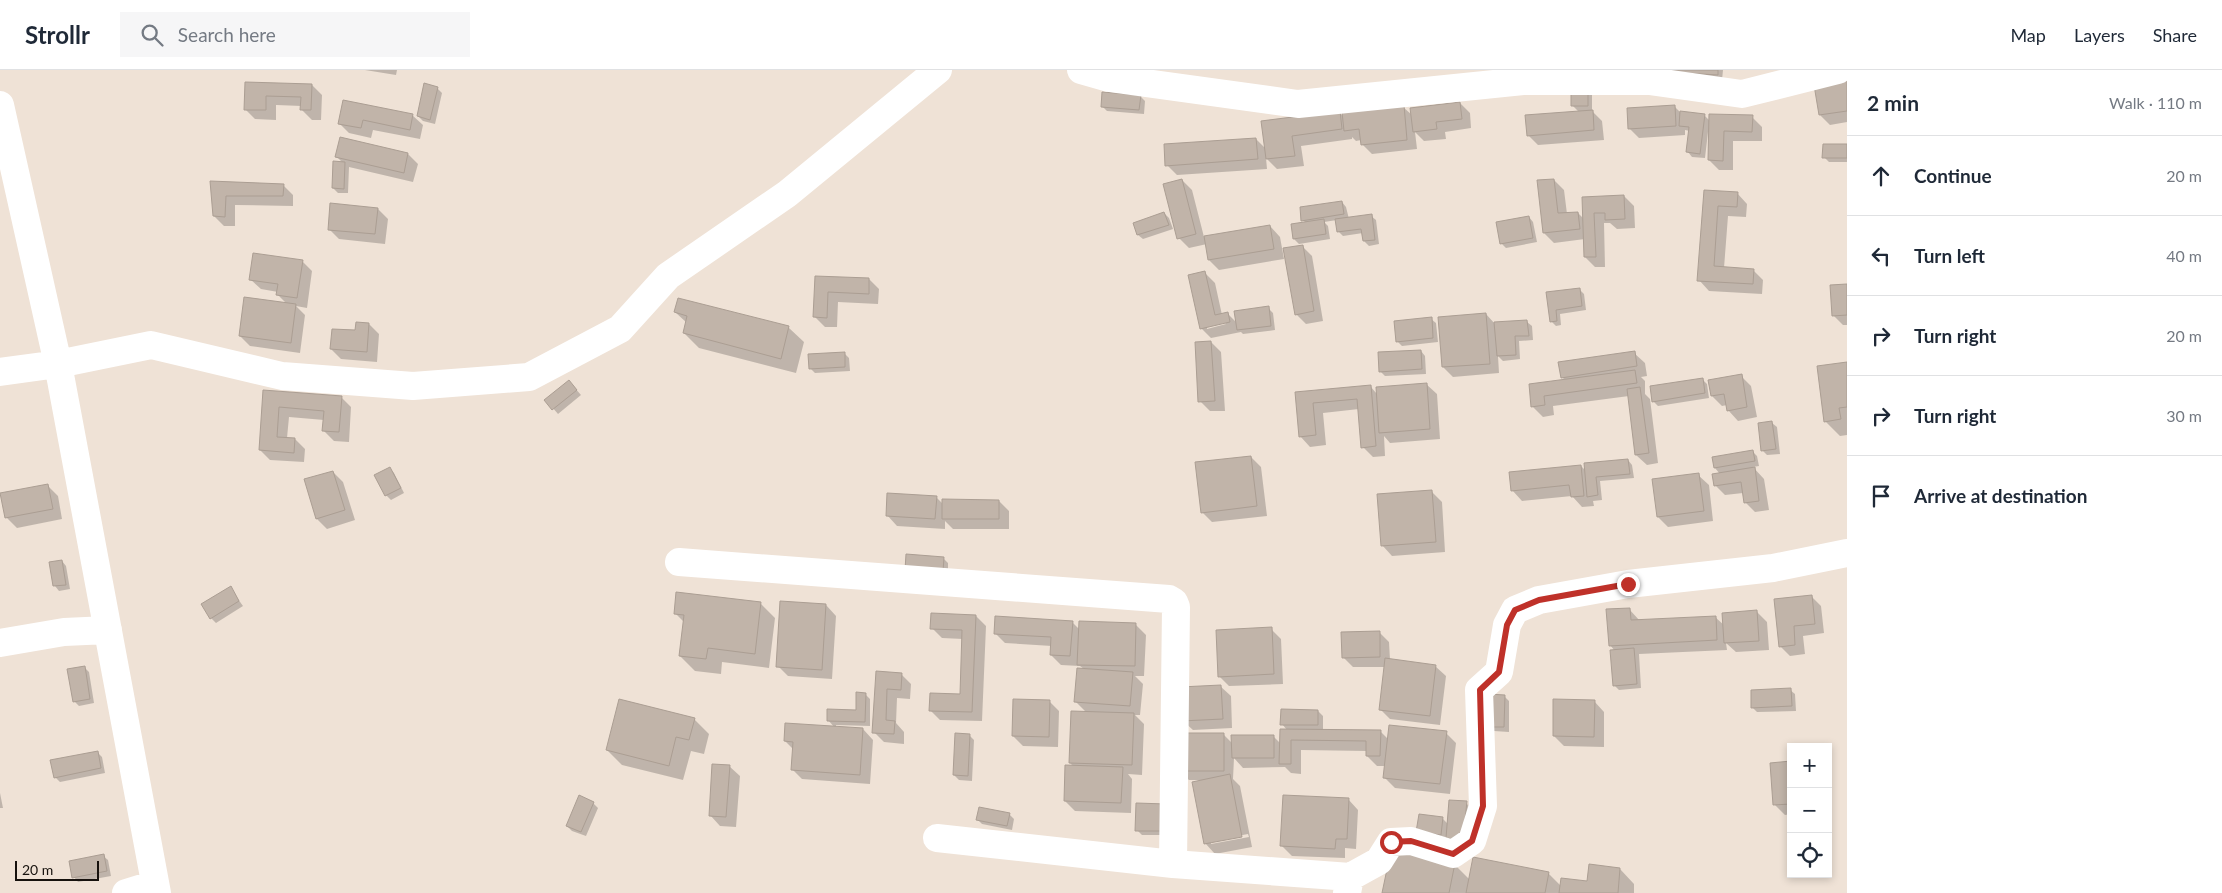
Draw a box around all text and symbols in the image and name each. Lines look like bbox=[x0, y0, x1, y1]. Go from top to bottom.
search box bbox=[120, 12, 470, 57]
text: Strollr bbox=[25, 20, 90, 49]
icon: search bbox=[138, 21, 166, 49]
text: Search here bbox=[178, 23, 276, 46]
text: Map bbox=[2010, 24, 2046, 46]
text: Layers bbox=[2074, 24, 2125, 46]
text: Share bbox=[2153, 24, 2197, 46]
text: 2 min bbox=[1867, 90, 1919, 115]
text: Walk · 110 m bbox=[2109, 93, 2202, 112]
icon: ahead bbox=[1867, 162, 1895, 190]
text: Continue bbox=[1914, 164, 1992, 187]
text: 20 m bbox=[2166, 166, 2202, 185]
icon: left bbox=[1867, 242, 1895, 270]
text: Turn left bbox=[1914, 244, 1985, 267]
text: 40 m bbox=[2166, 246, 2202, 265]
icon: right bbox=[1867, 322, 1895, 350]
text: Turn right bbox=[1914, 324, 1996, 347]
text: 20 m bbox=[2166, 326, 2202, 345]
icon: right bbox=[1867, 402, 1895, 430]
text: Turn right bbox=[1914, 404, 1996, 427]
text: 30 m bbox=[2166, 406, 2202, 425]
icon: arrive bbox=[1867, 482, 1895, 510]
text: Arrive at destination bbox=[1914, 484, 2087, 507]
route end bbox=[1617, 573, 1640, 596]
map controls bbox=[1787, 743, 1832, 878]
button: + bbox=[1787, 743, 1832, 788]
button: − bbox=[1787, 788, 1832, 833]
route start bbox=[1380, 831, 1403, 854]
button: locate bbox=[1787, 833, 1832, 878]
scale bar bbox=[15, 858, 99, 881]
text: 20 m bbox=[22, 861, 53, 878]

